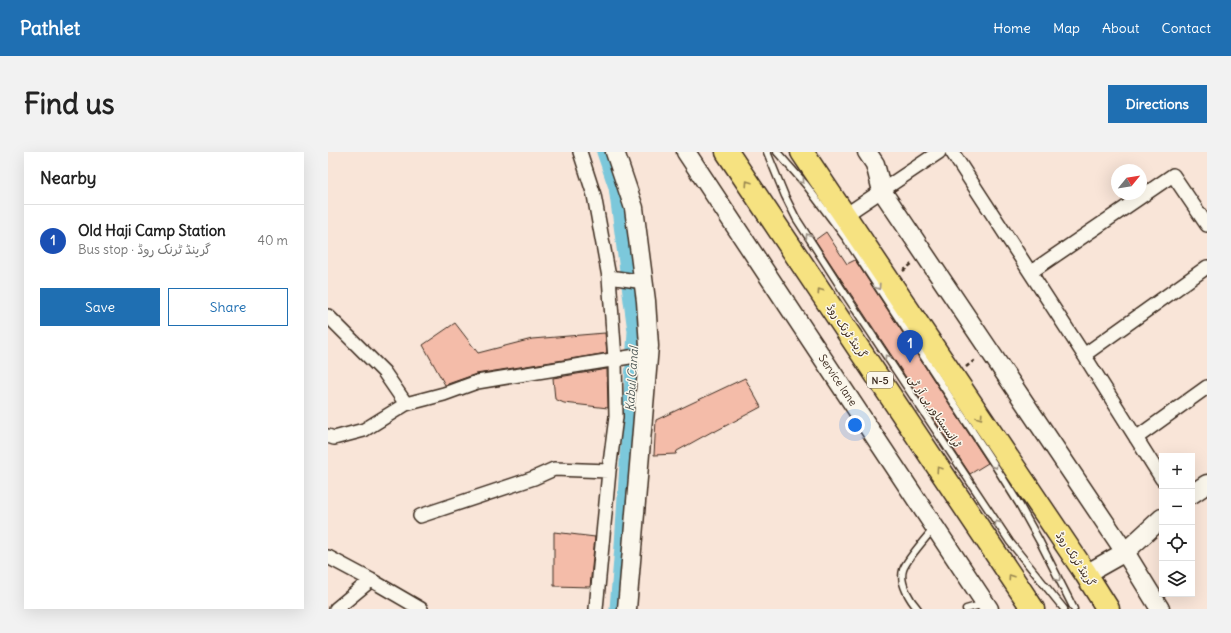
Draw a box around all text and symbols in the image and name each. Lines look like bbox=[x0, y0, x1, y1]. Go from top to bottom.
text: Pathlet bbox=[20, 16, 80, 40]
text: Home bbox=[993, 19, 1031, 37]
text: Map bbox=[1053, 19, 1080, 37]
text: About bbox=[1102, 19, 1140, 37]
text: Contact bbox=[1162, 19, 1211, 37]
button: Directions bbox=[1108, 85, 1207, 123]
text: Find us bbox=[24, 86, 115, 122]
north arrow bbox=[1111, 164, 1147, 200]
text: Nearby bbox=[40, 167, 96, 189]
one-way arrow bbox=[798, 177, 805, 184]
one-way arrow bbox=[746, 180, 753, 187]
text: Old Haji Camp Station bbox=[78, 221, 226, 240]
text: 1 bbox=[50, 232, 56, 249]
text: 40 m bbox=[257, 232, 288, 249]
one-way arrow bbox=[805, 233, 813, 240]
text: Bus stop · گرینڈ ٹرنک روڈ bbox=[78, 241, 211, 258]
one-way arrow bbox=[873, 283, 881, 290]
button: Save bbox=[40, 288, 160, 326]
button: Share bbox=[168, 288, 288, 326]
one-way arrow bbox=[817, 288, 825, 295]
street label: گرینڈ ٹرنک روڈ bbox=[824, 301, 870, 361]
pin: 1 bbox=[897, 330, 923, 363]
water label: Kabul Canal bbox=[622, 344, 641, 412]
street label: Service lane bbox=[816, 351, 860, 409]
one-way arrow bbox=[885, 354, 892, 361]
road number: N-5 bbox=[867, 372, 893, 388]
street label: ٹرانسپشاور بی آر ٹی bbox=[905, 372, 965, 451]
one-way arrow bbox=[975, 413, 983, 420]
your location bbox=[845, 415, 865, 435]
map controls bbox=[1159, 453, 1195, 597]
button: + bbox=[1159, 453, 1195, 489]
one-way arrow bbox=[990, 462, 998, 469]
one-way arrow bbox=[937, 466, 944, 473]
button: − bbox=[1159, 489, 1195, 525]
one-way arrow bbox=[995, 520, 1002, 527]
button: locate bbox=[1159, 525, 1195, 561]
street label: گرینڈ ٹرنک روڈ bbox=[1053, 529, 1099, 589]
button: layers bbox=[1159, 561, 1195, 597]
one-way arrow bbox=[1009, 574, 1016, 581]
one-way arrow bbox=[1054, 575, 1061, 583]

